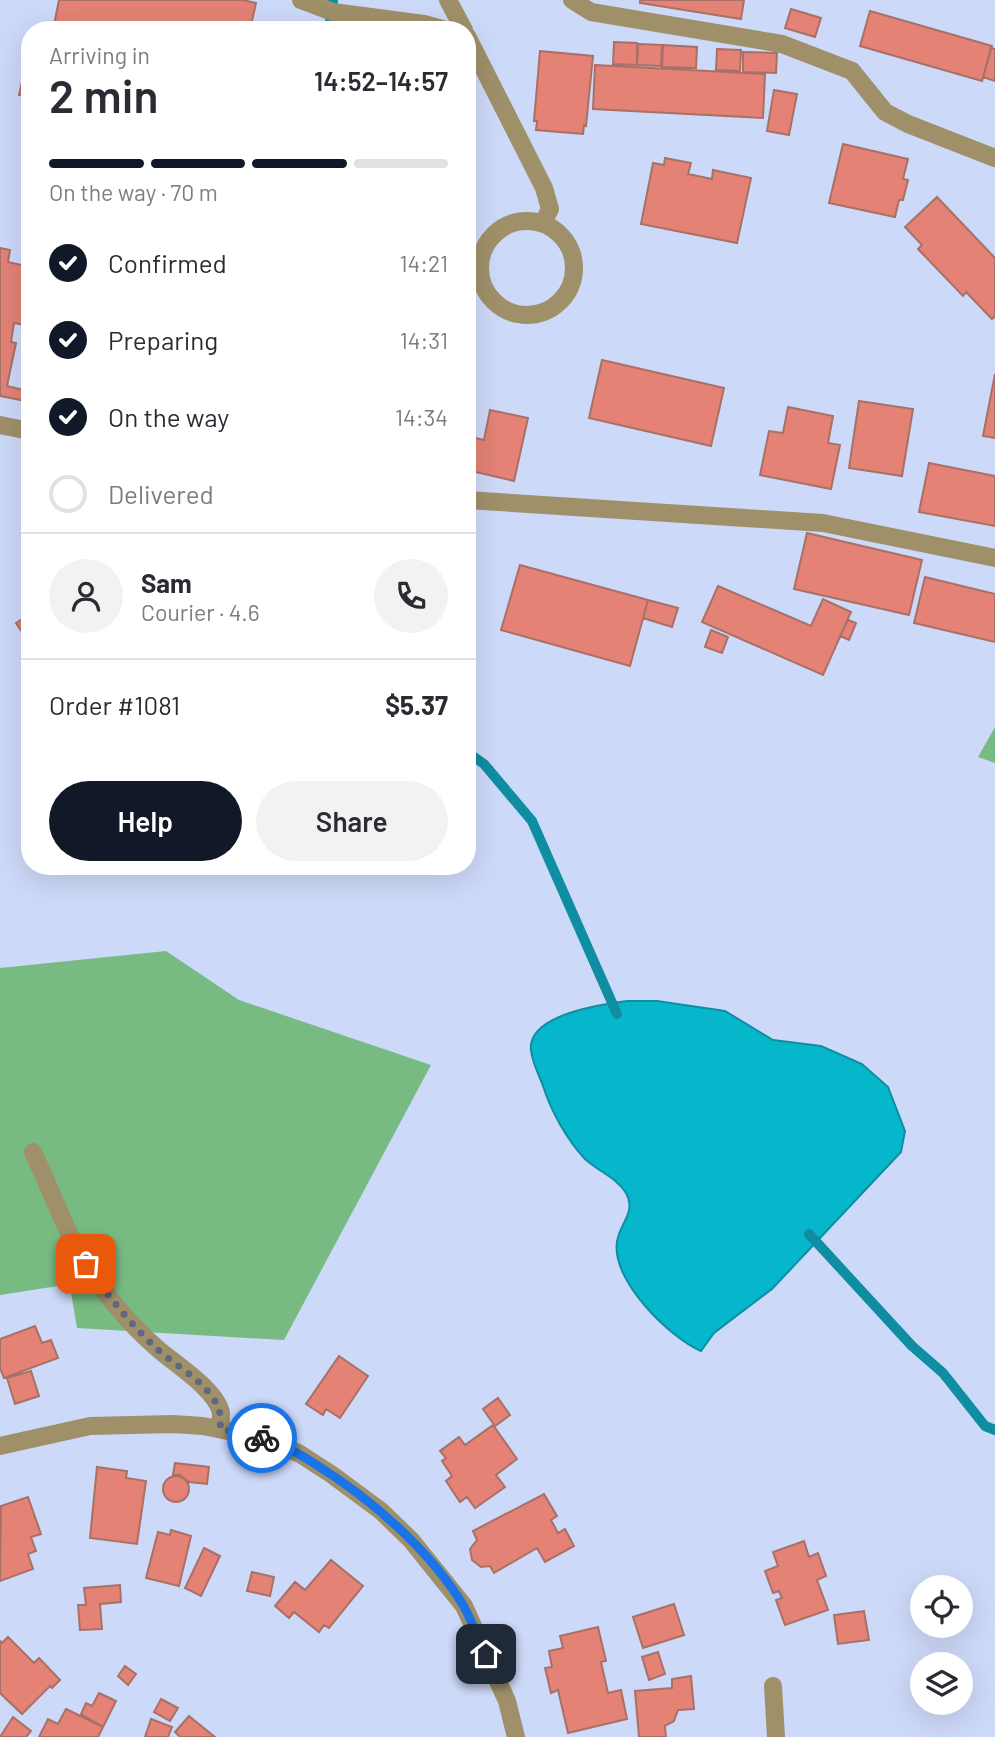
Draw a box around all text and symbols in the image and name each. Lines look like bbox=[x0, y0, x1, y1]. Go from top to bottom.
text: Arriving in bbox=[49, 41, 150, 69]
text: 14:52–14:57 bbox=[314, 65, 448, 96]
text: 2 min bbox=[49, 67, 158, 122]
text: On the way · 70 m bbox=[49, 178, 218, 206]
icon: check bbox=[49, 244, 87, 282]
text: Confirmed bbox=[108, 247, 227, 278]
text: 14:21 bbox=[399, 249, 448, 277]
icon: check bbox=[49, 321, 87, 359]
text: Preparing bbox=[108, 324, 218, 355]
text: 14:31 bbox=[400, 326, 448, 354]
icon: check bbox=[49, 398, 87, 436]
text: On the way bbox=[108, 401, 229, 432]
text: 14:34 bbox=[395, 403, 448, 431]
text: Delivered bbox=[108, 478, 214, 509]
button: person bbox=[49, 559, 123, 633]
button: phone bbox=[374, 559, 448, 633]
text: Sam bbox=[141, 567, 192, 598]
text: Courier · 4.6 bbox=[141, 598, 260, 626]
text: Order #1081 bbox=[49, 689, 180, 720]
text: $5.37 bbox=[385, 689, 448, 720]
button: Help bbox=[49, 781, 242, 861]
button: Share bbox=[256, 781, 448, 861]
pin bbox=[56, 1234, 116, 1294]
icon: bag bbox=[67, 1245, 105, 1283]
courier bbox=[227, 1403, 297, 1473]
icon: bike bbox=[243, 1419, 281, 1457]
map controls bbox=[910, 1575, 973, 1715]
button: locate bbox=[910, 1575, 973, 1638]
pin bbox=[456, 1624, 516, 1684]
icon: home bbox=[467, 1635, 505, 1673]
button: layers bbox=[910, 1652, 973, 1715]

